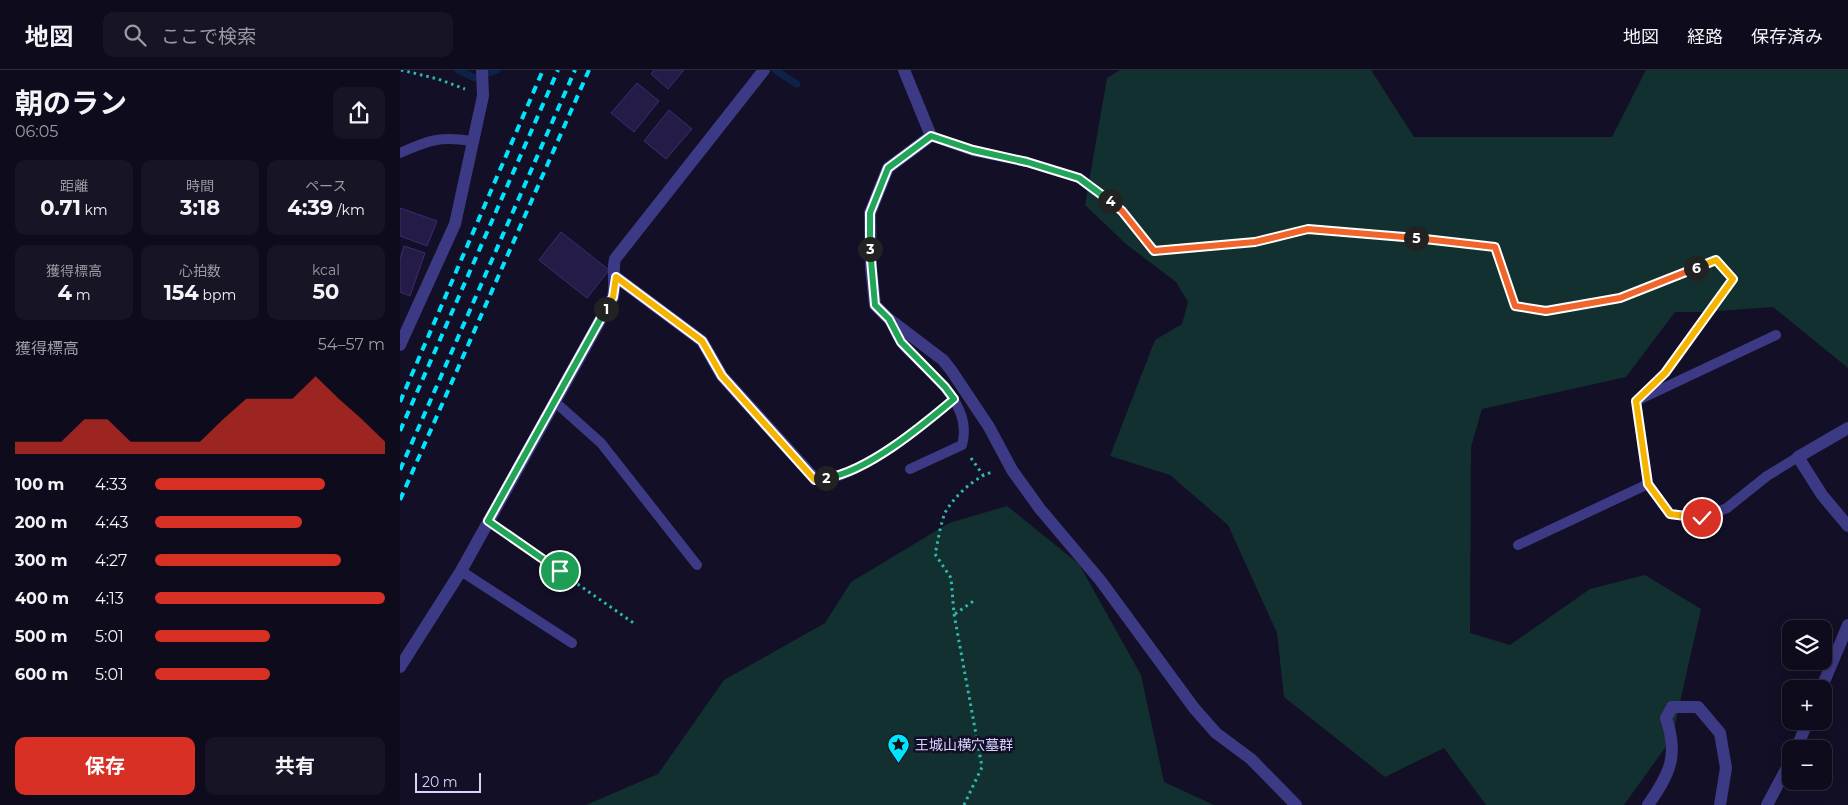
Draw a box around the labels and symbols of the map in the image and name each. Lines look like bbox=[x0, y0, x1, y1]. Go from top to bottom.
pin: 4 bbox=[1098, 188, 1122, 214]
pin: 5 bbox=[1404, 226, 1428, 250]
pin: 3 bbox=[858, 236, 882, 262]
pin: 6 bbox=[1684, 256, 1708, 280]
pin: 1 bbox=[594, 296, 618, 322]
pin: 2 bbox=[814, 466, 838, 490]
pin bbox=[1681, 497, 1723, 539]
pin bbox=[539, 550, 581, 592]
place icon: 王城山横穴墓群 bbox=[887, 733, 911, 764]
place label: 王城山横穴墓群 bbox=[915, 736, 1013, 754]
scale bar bbox=[415, 770, 481, 793]

